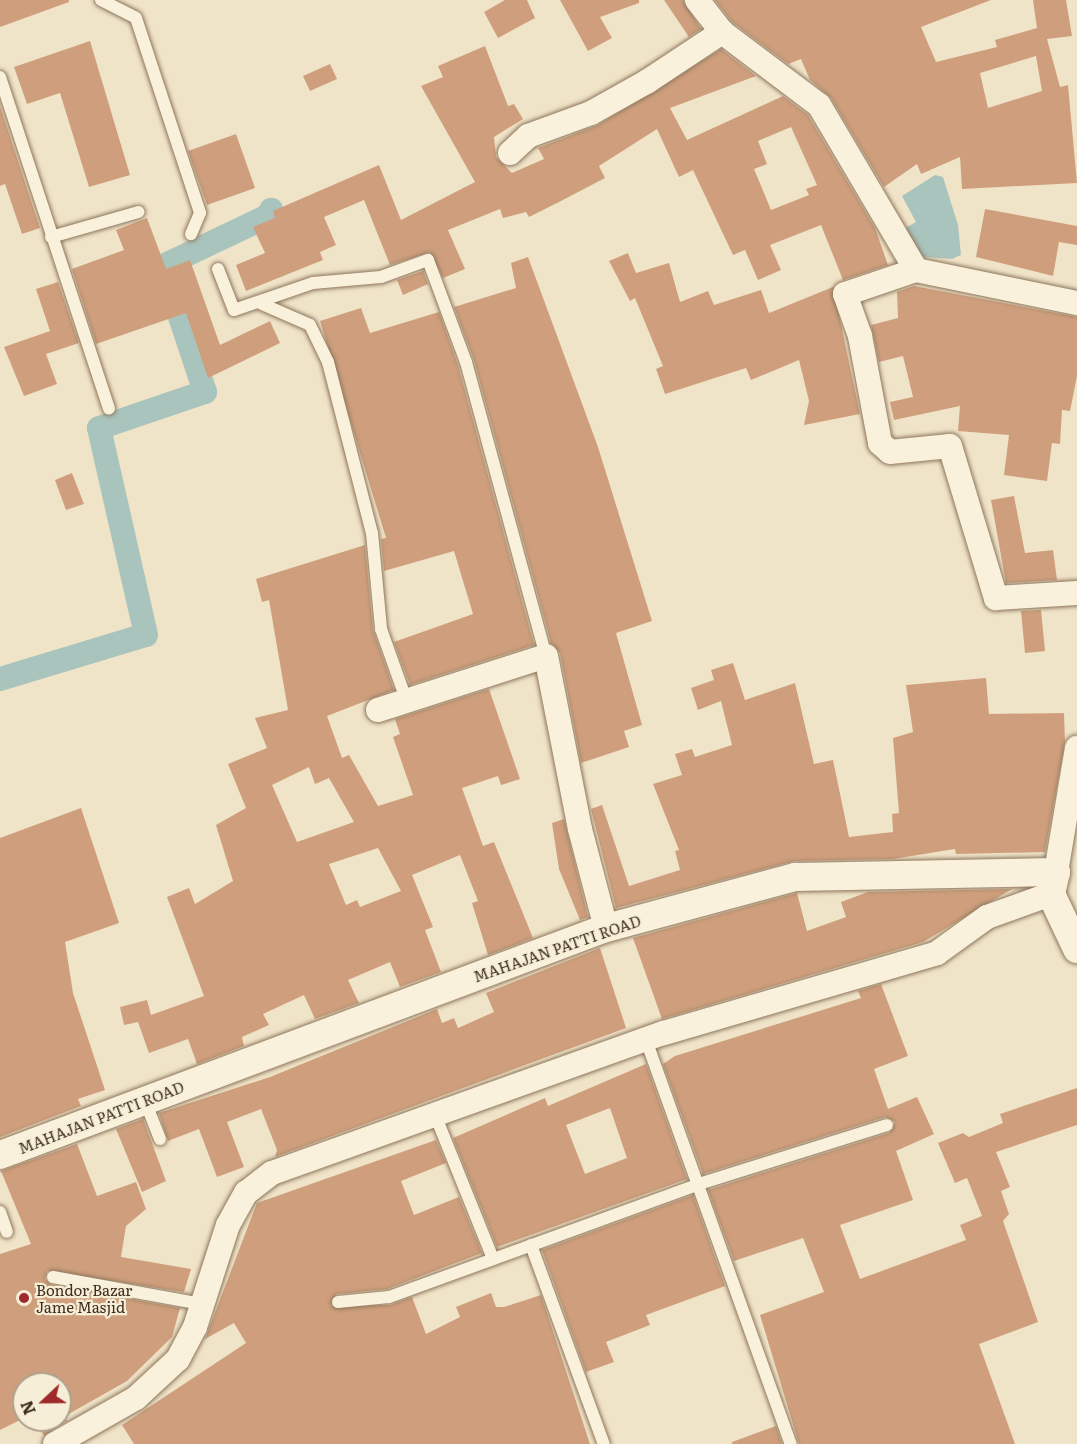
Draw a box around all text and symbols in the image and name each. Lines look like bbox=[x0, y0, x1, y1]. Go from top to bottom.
street label: MAHAJAN PATTI ROAD bbox=[471, 911, 643, 985]
street label: MAHAJAN PATTI ROAD bbox=[16, 1077, 186, 1157]
place label: Bondor Bazar Jame Masjid bbox=[36, 1280, 132, 1315]
marker: Bondor Bazar Jame Masjid bbox=[17, 1291, 31, 1305]
north arrow bbox=[12, 1372, 72, 1432]
text: N bbox=[14, 1397, 41, 1419]

